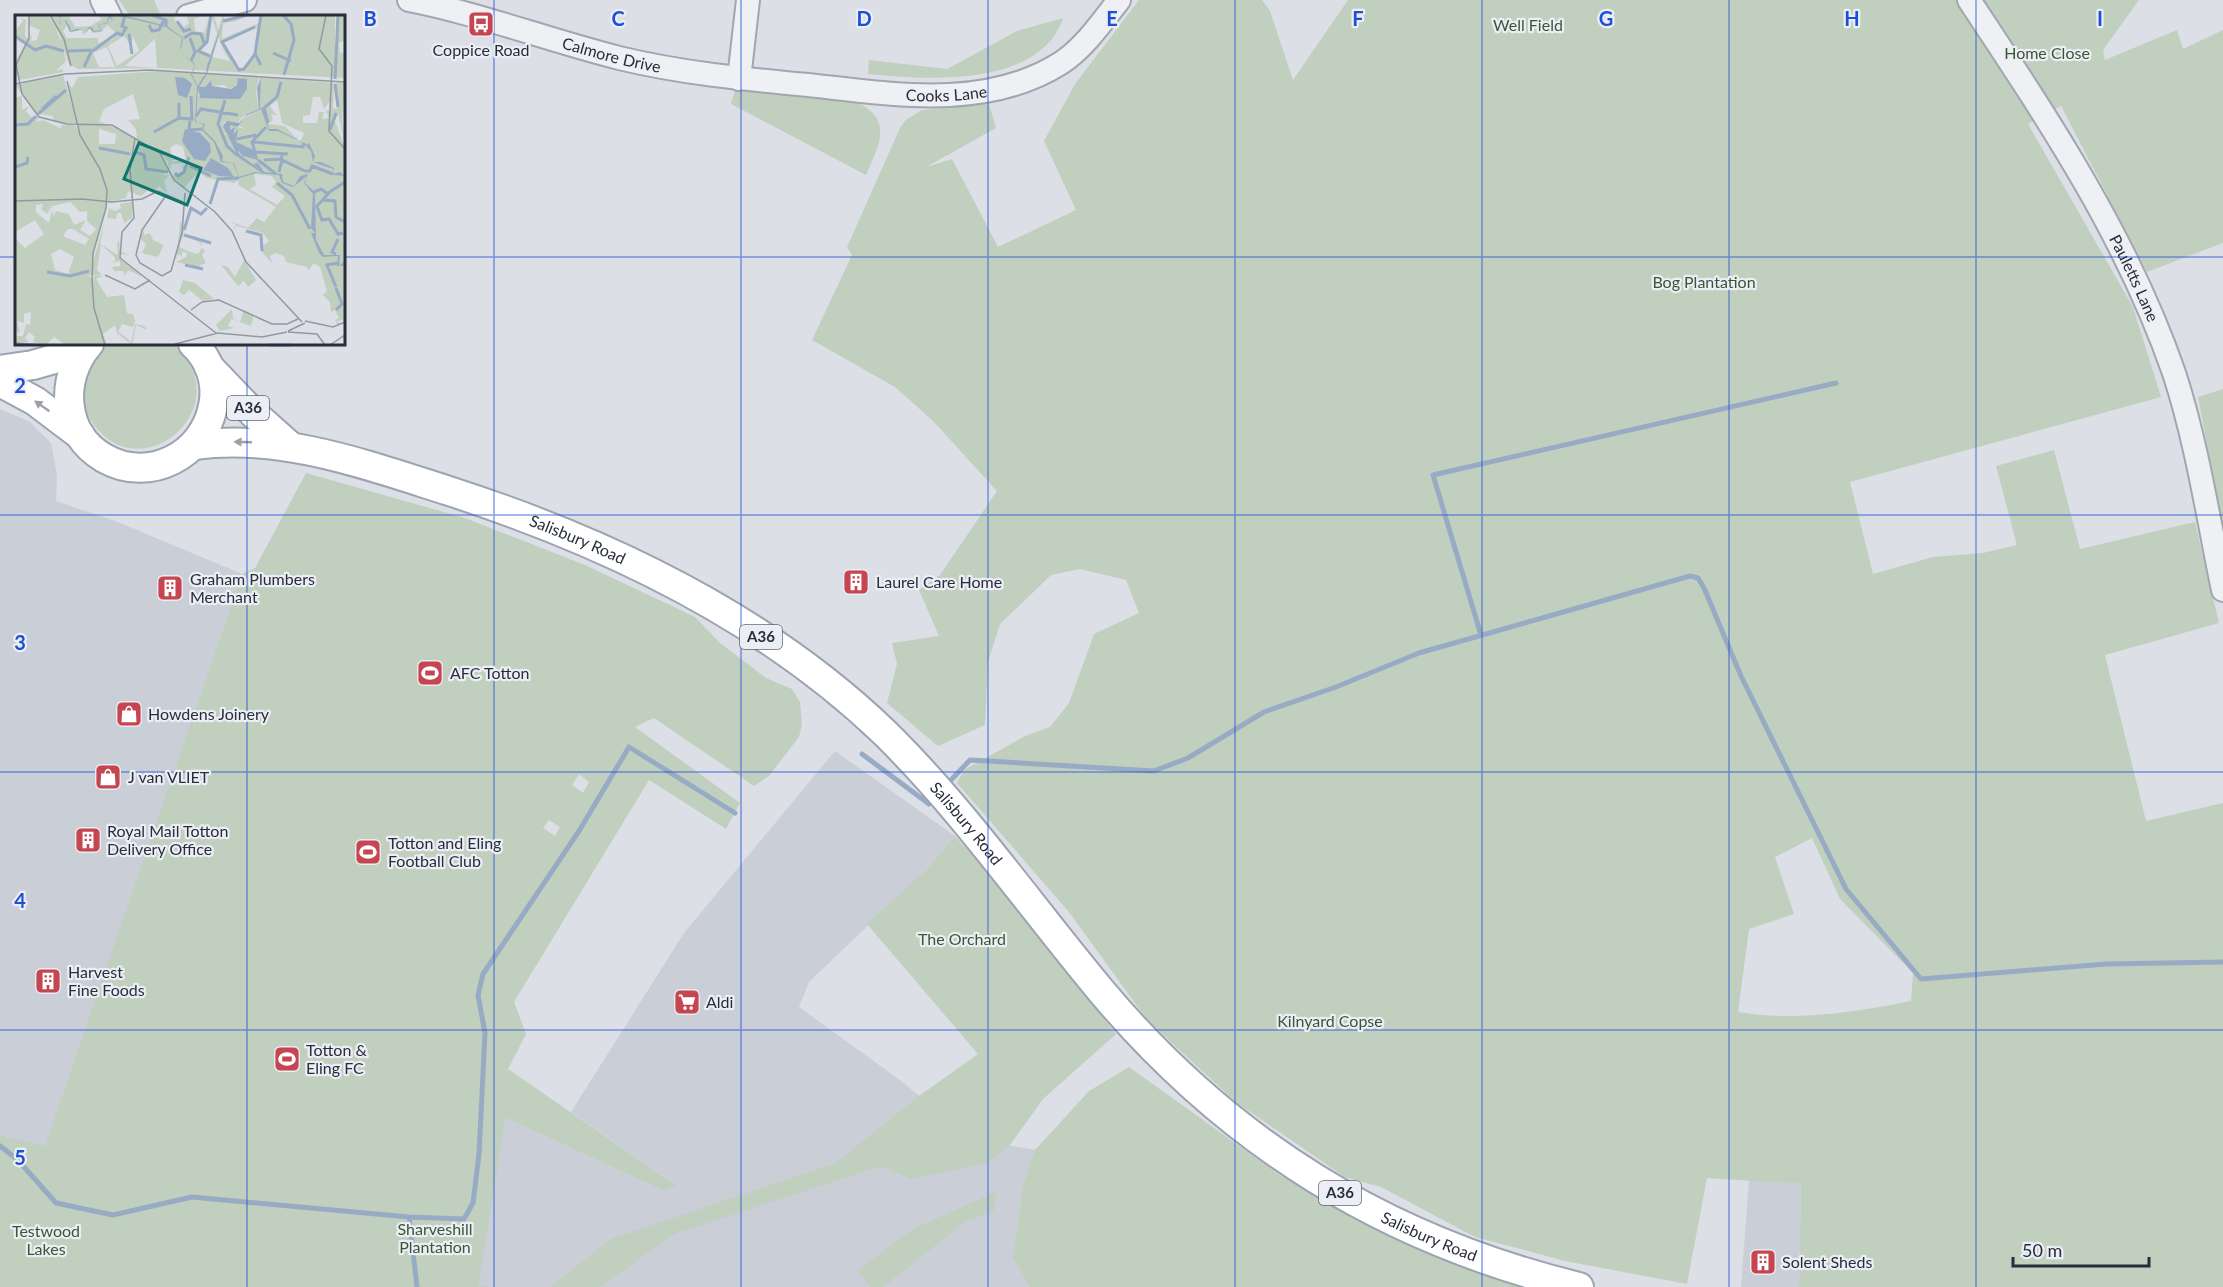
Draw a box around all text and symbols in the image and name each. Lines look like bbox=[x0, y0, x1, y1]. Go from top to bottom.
text: B bbox=[363, 6, 377, 30]
text: C bbox=[611, 6, 625, 30]
text: D bbox=[856, 6, 872, 30]
text: E bbox=[1106, 6, 1118, 30]
text: F bbox=[1352, 6, 1364, 30]
text: G bbox=[1599, 6, 1613, 30]
text: H bbox=[1844, 6, 1860, 30]
text: I bbox=[2097, 6, 2103, 30]
bus stop icon: Coppice Road bbox=[466, 9, 496, 39]
inset map bbox=[15, 15, 345, 345]
park label: Well Field bbox=[1493, 15, 1563, 34]
street label: Calmore Drive bbox=[560, 33, 662, 76]
place label: Coppice Road bbox=[433, 40, 529, 59]
park label: Home Close bbox=[2004, 43, 2090, 62]
street label: Cooks Lane bbox=[905, 81, 988, 104]
street label: Pauletts Lane bbox=[2106, 231, 2163, 324]
park label: Bog Plantation bbox=[1652, 272, 1756, 291]
text: 2 bbox=[14, 373, 26, 397]
road number: A36 bbox=[227, 396, 269, 420]
one-way arrow bbox=[34, 400, 50, 412]
one-way arrow bbox=[233, 438, 252, 447]
street label: Salisbury Road bbox=[527, 510, 629, 568]
building icon: Laurel Care Home bbox=[841, 567, 871, 597]
place label: Graham Plumbers Merchant bbox=[190, 569, 315, 606]
place label: Laurel Care Home bbox=[876, 572, 1002, 591]
building icon: Graham Plumbers Merchant bbox=[155, 573, 185, 603]
road number: A36 bbox=[740, 625, 782, 649]
text: 3 bbox=[14, 630, 26, 654]
sports icon: AFC Totton bbox=[415, 658, 445, 688]
place label: AFC Totton bbox=[450, 663, 529, 682]
shop icon: Howdens Joinery bbox=[114, 699, 144, 729]
place label: Howdens Joinery bbox=[148, 704, 270, 723]
shop icon: J van VLIET bbox=[93, 762, 123, 792]
place label: J van VLIET bbox=[128, 767, 210, 786]
street label: Salisbury Road bbox=[927, 778, 1007, 868]
place label: Royal Mail Totton Delivery Office bbox=[107, 821, 228, 858]
building icon: Royal Mail Totton Delivery Office bbox=[73, 825, 103, 855]
place label: Totton and Eling Football Club bbox=[388, 833, 501, 870]
sports icon: Totton and Eling Football Club bbox=[353, 837, 383, 867]
text: 4 bbox=[14, 888, 26, 912]
park label: The Orchard bbox=[918, 929, 1006, 948]
place label: Harvest Fine Foods bbox=[68, 962, 145, 999]
building icon: Harvest Fine Foods bbox=[33, 966, 63, 996]
supermarket icon: Aldi bbox=[672, 987, 702, 1017]
place label: Aldi bbox=[706, 992, 733, 1011]
park label: Kilnyard Copse bbox=[1277, 1011, 1383, 1030]
place label: Totton & Eling FC bbox=[306, 1040, 367, 1077]
sports icon: Totton & Eling FC bbox=[272, 1044, 302, 1074]
text: 5 bbox=[14, 1145, 26, 1169]
road number: A36 bbox=[1319, 1181, 1361, 1205]
street label: Salisbury Road bbox=[1378, 1207, 1480, 1265]
park label: Sharveshill Plantation bbox=[398, 1219, 472, 1256]
park label: Testwood Lakes bbox=[12, 1221, 80, 1258]
scale bar bbox=[2013, 1230, 2150, 1268]
text: 50 m bbox=[2022, 1239, 2062, 1261]
building icon: Solent Sheds bbox=[1748, 1247, 1778, 1277]
place label: Solent Sheds bbox=[1782, 1252, 1872, 1271]

